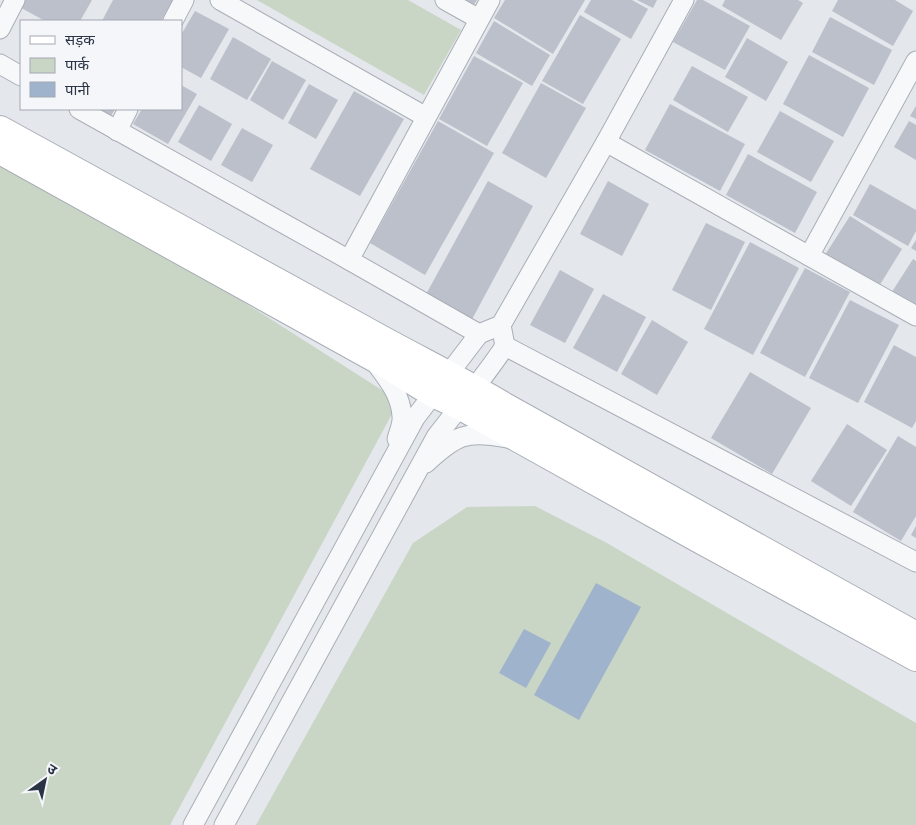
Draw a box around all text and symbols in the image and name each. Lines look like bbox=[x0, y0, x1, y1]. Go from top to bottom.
legend bbox=[20, 20, 182, 110]
text: सड़क bbox=[65, 31, 95, 48]
text: पार्क bbox=[65, 56, 89, 73]
text: पानी bbox=[65, 81, 91, 98]
north arrow bbox=[20, 755, 70, 805]
text: उ bbox=[44, 760, 61, 778]

